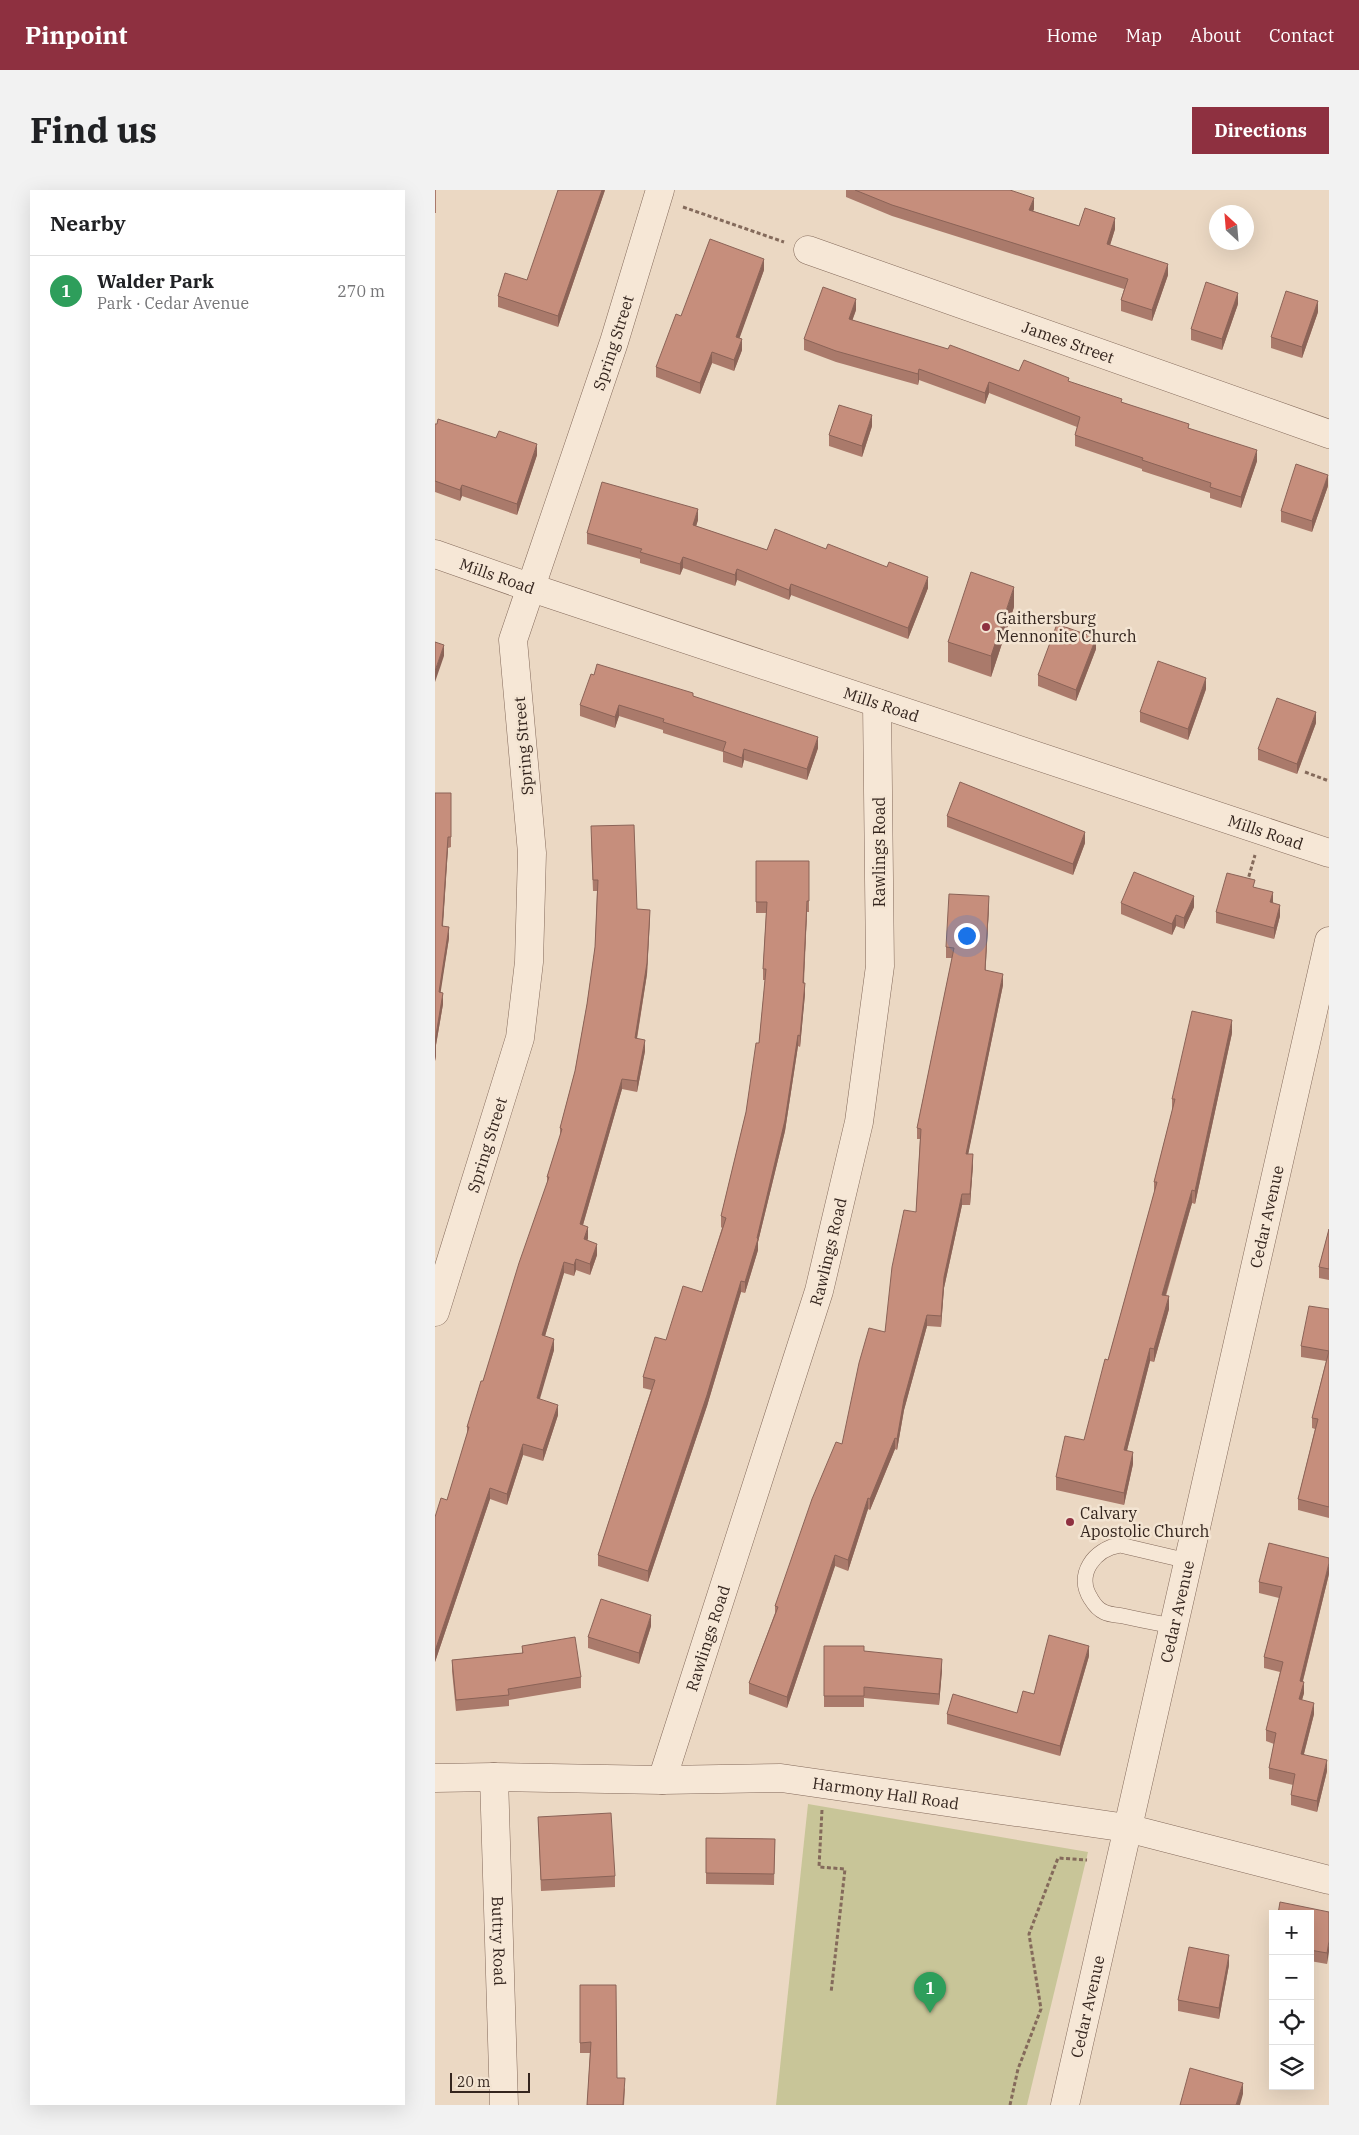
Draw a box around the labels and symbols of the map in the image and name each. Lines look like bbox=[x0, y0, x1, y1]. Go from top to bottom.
north arrow bbox=[1209, 205, 1254, 250]
street label: Spring Street bbox=[588, 292, 638, 393]
street label: James Street bbox=[1020, 316, 1117, 367]
street label: Mills Road bbox=[457, 553, 538, 598]
place label: Gaithersburg Mennonite Church bbox=[996, 608, 1137, 646]
marker: Gaithersburg Mennonite Church bbox=[980, 621, 992, 633]
street label: Mills Road bbox=[841, 682, 922, 726]
street label: Spring Street bbox=[509, 696, 537, 796]
street label: Rawlings Road bbox=[869, 797, 889, 907]
street label: Mills Road bbox=[1225, 810, 1306, 854]
your location bbox=[954, 923, 980, 949]
street label: Spring Street bbox=[463, 1094, 511, 1195]
street label: Cedar Avenue bbox=[1245, 1163, 1288, 1270]
street label: Rawlings Road bbox=[805, 1195, 851, 1308]
place label: Calvary Apostolic Church bbox=[1080, 1503, 1210, 1541]
marker: Calvary Apostolic Church bbox=[1064, 1516, 1076, 1528]
street label: Cedar Avenue bbox=[1156, 1558, 1198, 1665]
street label: Rawlings Road bbox=[681, 1582, 734, 1694]
street label: Harmony Hall Road bbox=[811, 1773, 961, 1814]
street label: Buttry Road bbox=[488, 1896, 510, 1986]
street label: Cedar Avenue bbox=[1066, 1953, 1109, 2060]
pin: 1 bbox=[914, 1972, 946, 2013]
scale bar bbox=[450, 2070, 530, 2093]

